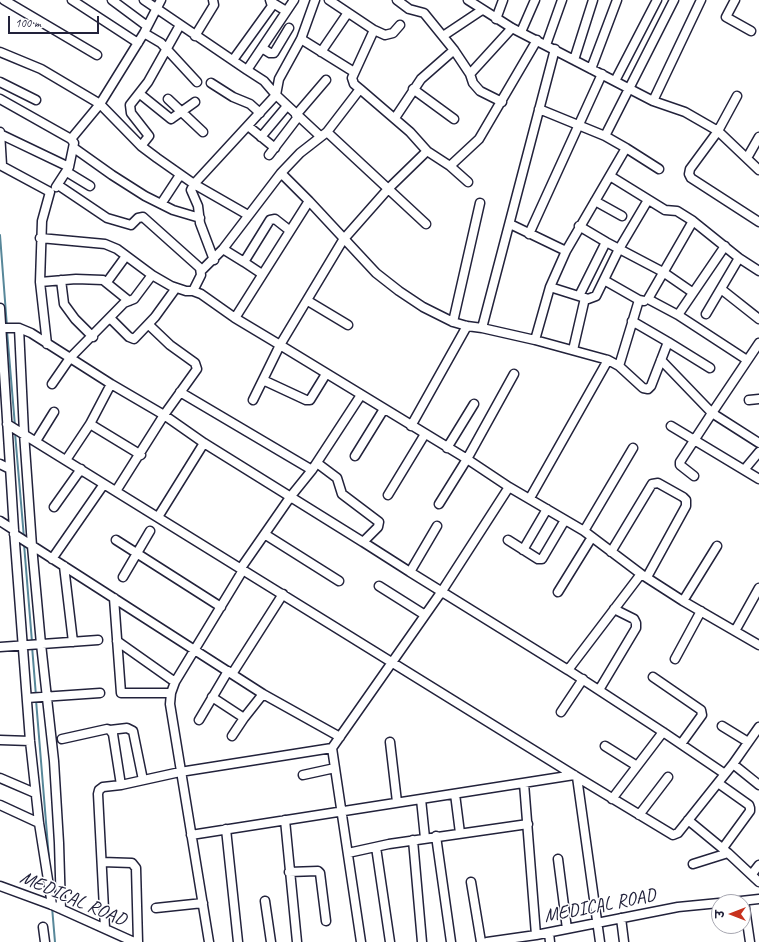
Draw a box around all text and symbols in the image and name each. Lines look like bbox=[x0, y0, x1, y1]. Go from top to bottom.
scale bar bbox=[10, 8, 101, 34]
text: 100 m bbox=[15, 15, 41, 31]
street label: MEDICAL ROAD bbox=[16, 866, 130, 932]
street label: MEDICAL ROAD bbox=[542, 884, 658, 928]
north arrow bbox=[711, 894, 751, 934]
text: उ bbox=[713, 910, 727, 918]

